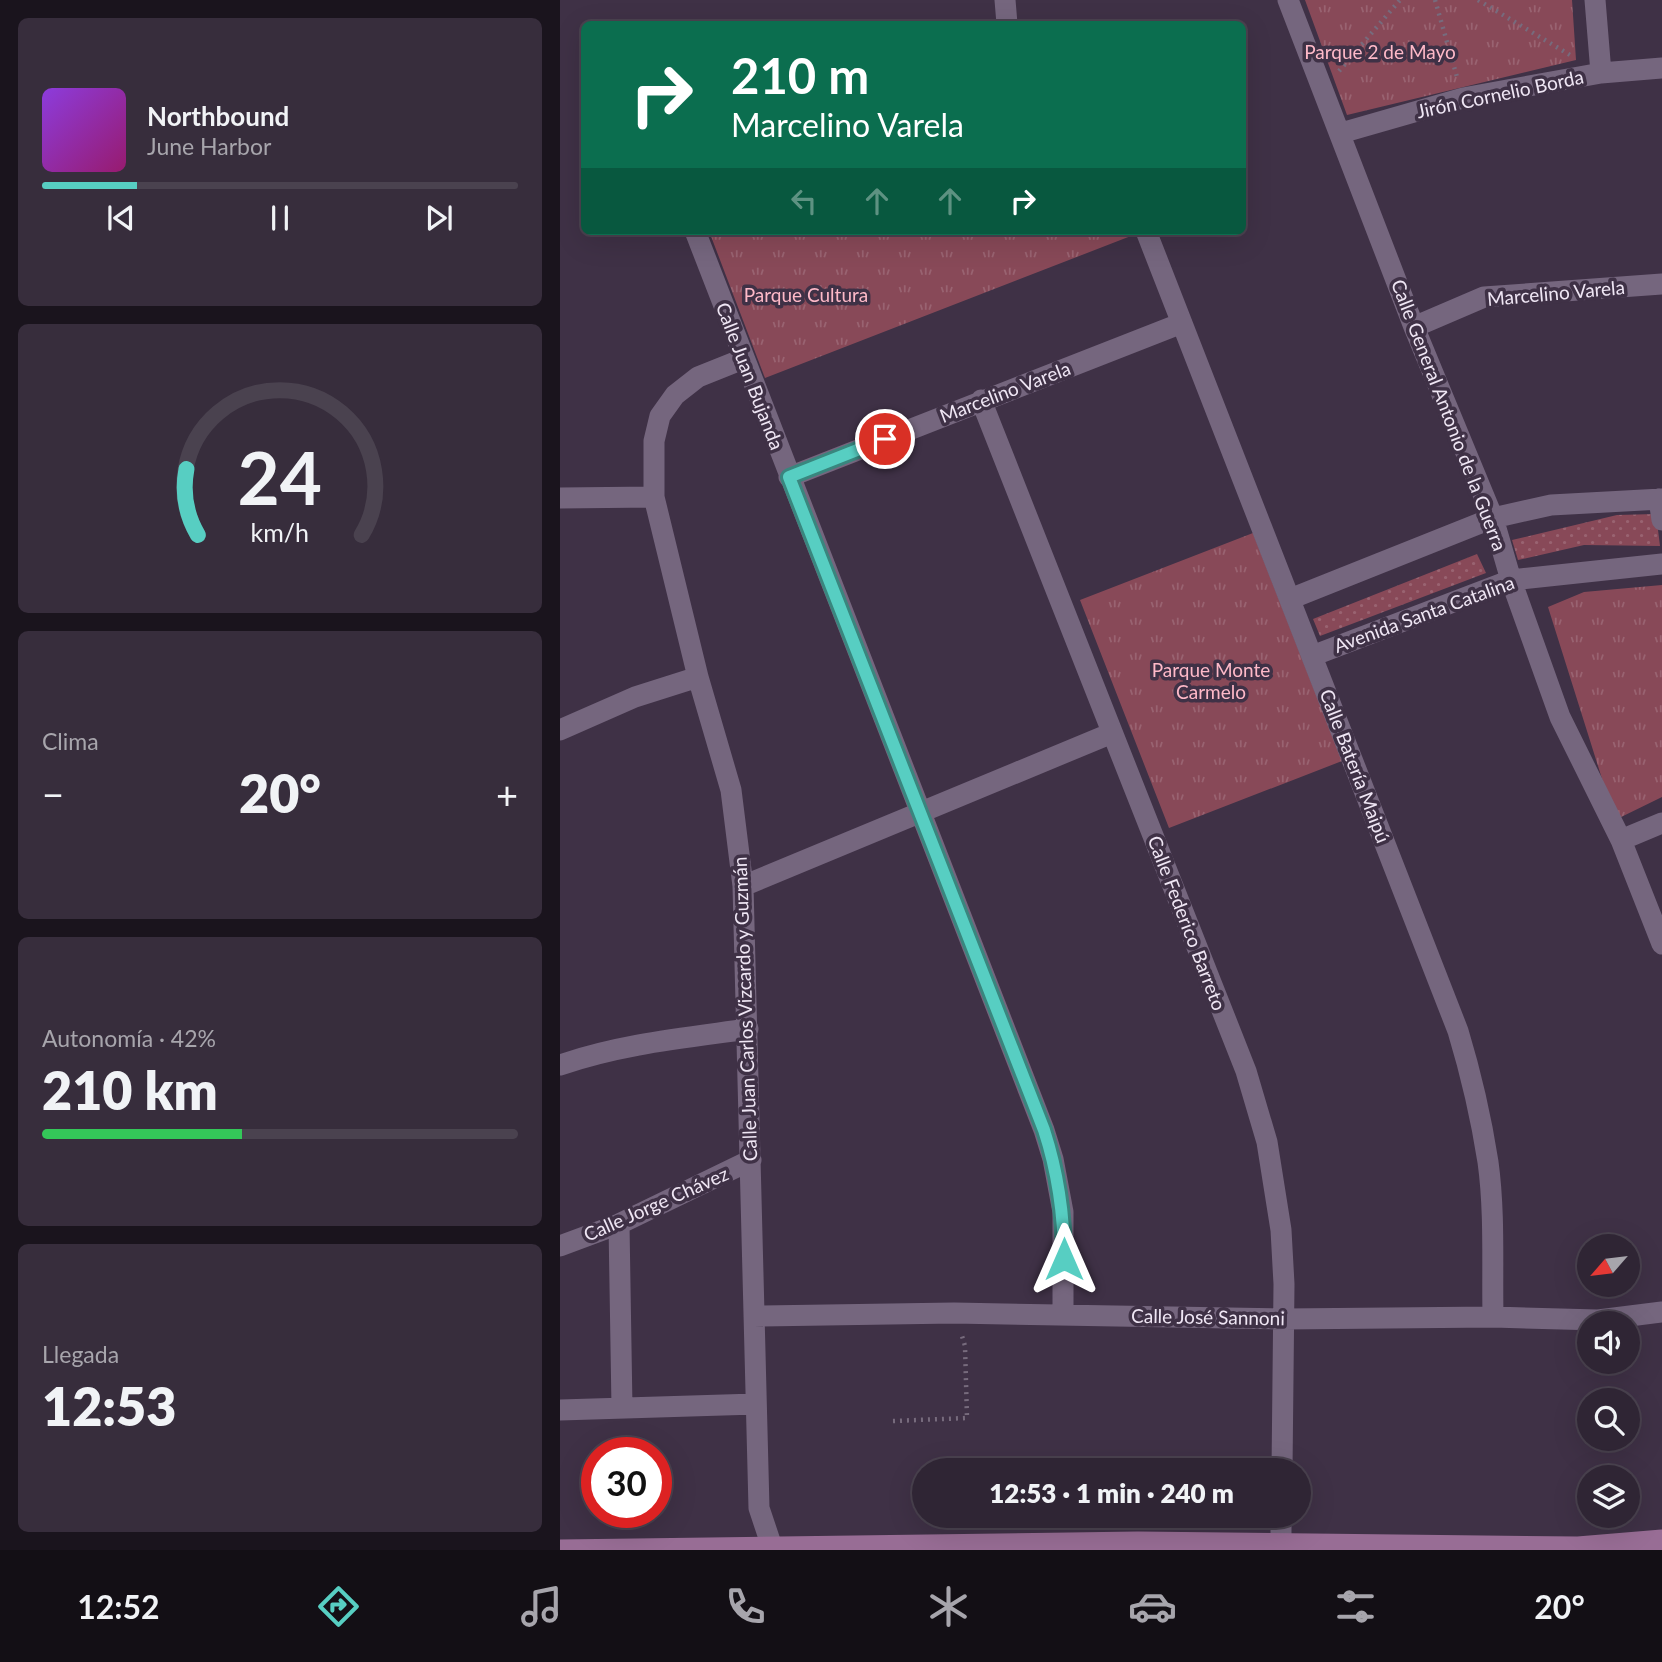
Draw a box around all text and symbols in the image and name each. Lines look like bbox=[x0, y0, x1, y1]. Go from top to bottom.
park label: Parque 2 de Mayo bbox=[1304, 40, 1456, 63]
text: 210 m bbox=[731, 46, 869, 104]
icon: right bbox=[616, 49, 707, 140]
street label: Jirón Cornelio Borda bbox=[1414, 65, 1586, 122]
text: Northbound bbox=[147, 100, 289, 132]
text: Marcelino Varela bbox=[731, 105, 964, 144]
text: June Harbor bbox=[147, 132, 271, 160]
icon: left bbox=[785, 182, 823, 220]
icon: ahead bbox=[858, 182, 896, 220]
icon: ahead bbox=[931, 182, 969, 220]
icon: right bbox=[1004, 182, 1042, 220]
icon: previous bbox=[102, 199, 140, 237]
icon: pause bbox=[261, 199, 299, 237]
icon: next bbox=[420, 199, 458, 237]
street label: Marcelino Varela bbox=[1486, 275, 1626, 310]
street label: Calle General Antonio de la Guerra bbox=[1387, 276, 1512, 554]
park label: Parque Cultura bbox=[744, 283, 868, 306]
street label: Calle Juan Bujanda bbox=[712, 299, 789, 453]
street label: Marcelino Varela bbox=[936, 356, 1073, 427]
pin bbox=[855, 409, 915, 469]
icon: arrive bbox=[866, 420, 904, 458]
text: 24 bbox=[238, 433, 322, 521]
text: km/h bbox=[251, 516, 309, 546]
street label: Avenida Santa Catalina bbox=[1330, 570, 1517, 657]
park label: Parque Monte Carmelo bbox=[1152, 658, 1270, 703]
street label: Calle Batería Maipú bbox=[1316, 686, 1395, 846]
text: Clima bbox=[42, 727, 99, 755]
text: 20° bbox=[239, 762, 321, 824]
text: − bbox=[42, 771, 64, 817]
text: + bbox=[496, 771, 518, 817]
street label: Calle Federico Barreto bbox=[1144, 832, 1231, 1013]
street label: Calle Juan Carlos Vizcardo y Guzmán bbox=[728, 856, 761, 1162]
text: Autonomía · 42% bbox=[42, 1024, 216, 1052]
text: 210 km bbox=[42, 1059, 218, 1121]
street label: Calle Jorge Chávez bbox=[580, 1161, 732, 1246]
position arrow bbox=[1027, 1222, 1101, 1296]
north arrow bbox=[1577, 1234, 1640, 1297]
map controls bbox=[1577, 1234, 1640, 1528]
street label: Calle José Sannoni bbox=[1131, 1304, 1285, 1329]
button: sound bbox=[1577, 1311, 1640, 1374]
text: Llegada bbox=[42, 1340, 119, 1368]
text: 12:53 bbox=[42, 1375, 176, 1437]
button: search bbox=[1577, 1388, 1640, 1451]
speed limit sign: 30 bbox=[581, 1437, 672, 1528]
button: layers bbox=[1577, 1465, 1640, 1528]
text: 12:53 · 1 min · 240 m bbox=[989, 1477, 1234, 1509]
icon: directions bbox=[314, 1582, 363, 1631]
icon: music bbox=[517, 1582, 566, 1631]
icon: phone bbox=[721, 1582, 770, 1631]
icon: climate bbox=[924, 1582, 973, 1631]
icon: car bbox=[1128, 1582, 1177, 1631]
icon: filters bbox=[1331, 1582, 1380, 1631]
text: 12:52 bbox=[77, 1587, 160, 1626]
text: 20° bbox=[1534, 1587, 1585, 1626]

